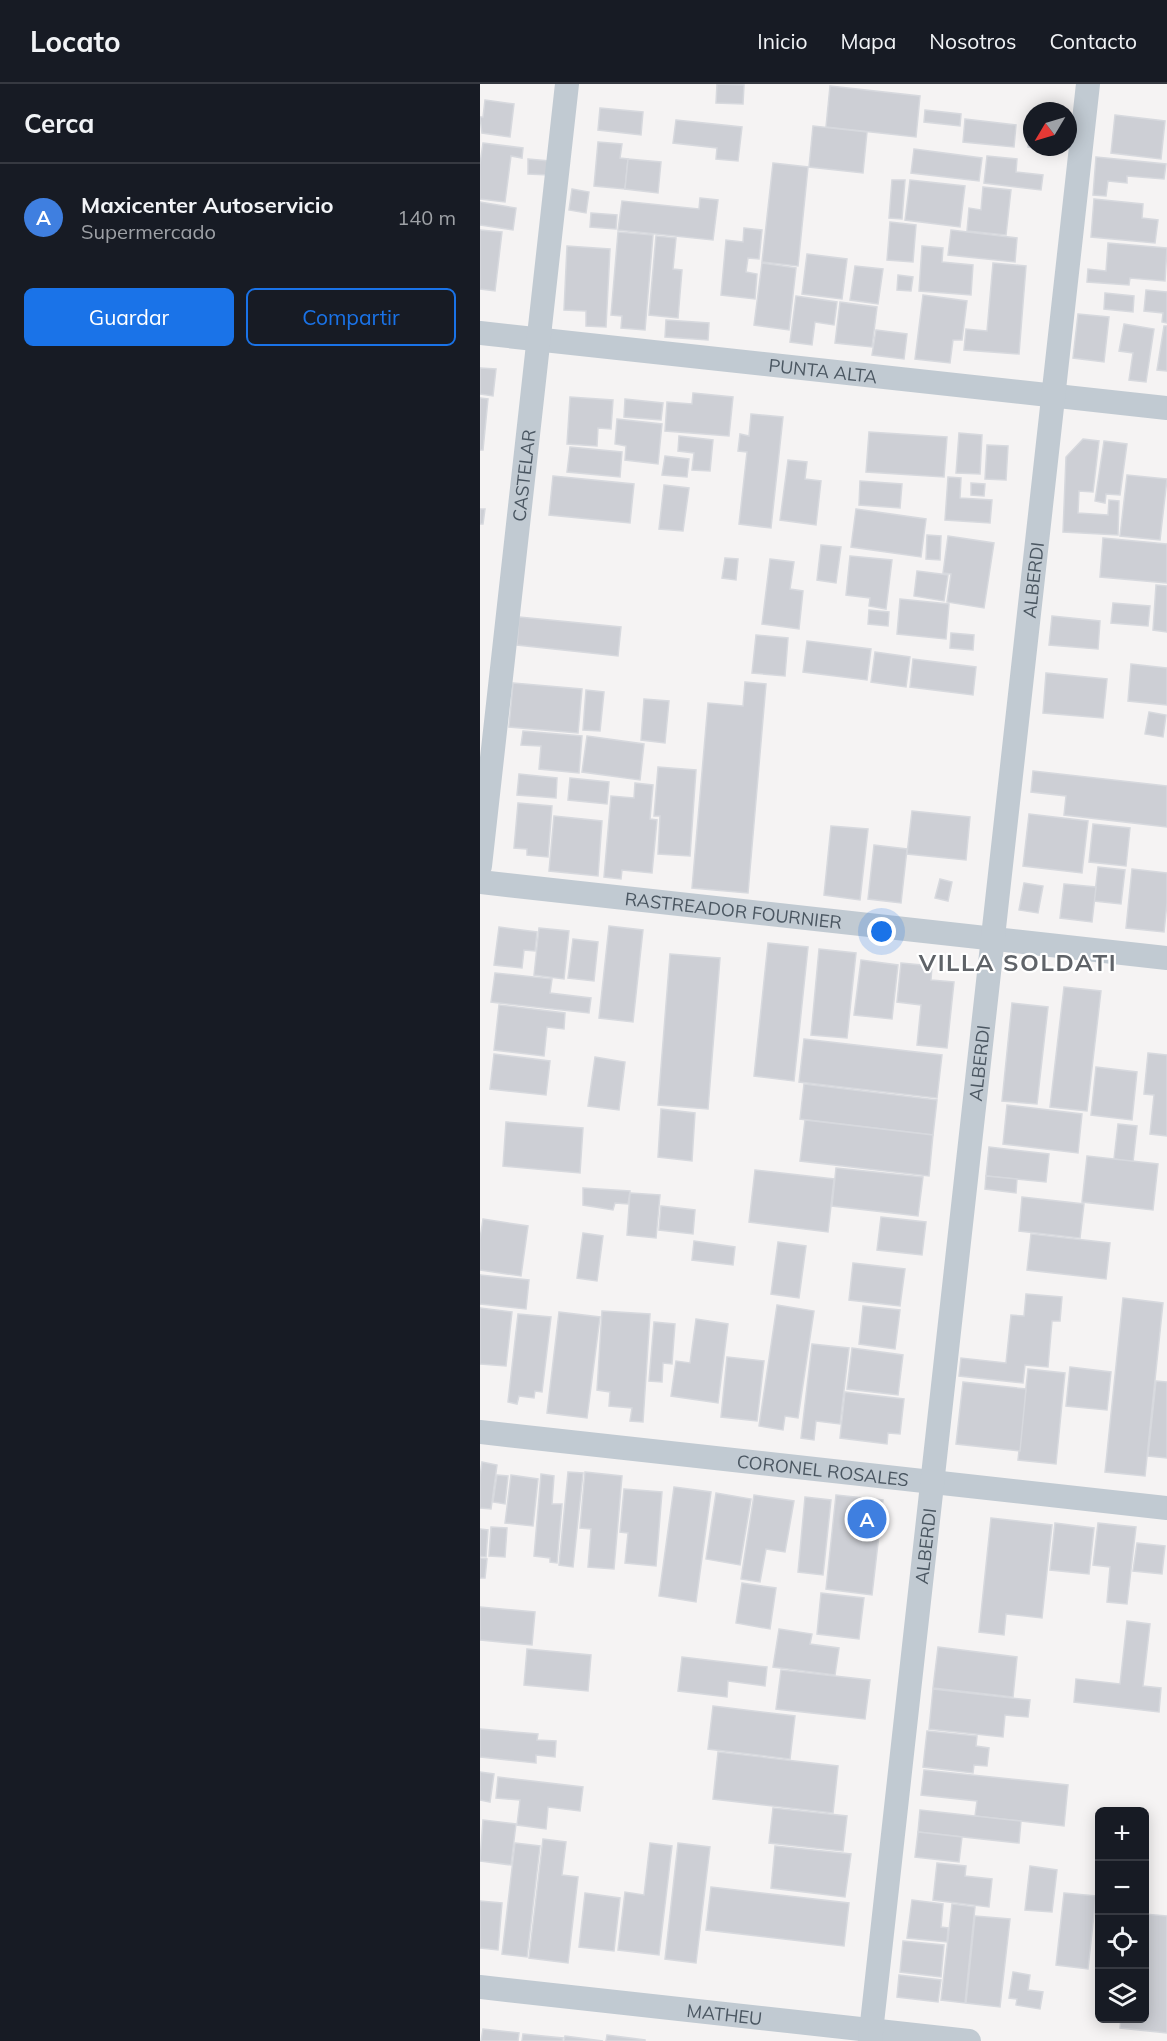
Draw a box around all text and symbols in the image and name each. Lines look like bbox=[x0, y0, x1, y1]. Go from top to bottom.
text: Locato bbox=[30, 24, 121, 59]
text: Inicio bbox=[757, 28, 807, 54]
text: Mapa bbox=[840, 28, 896, 54]
text: Nosotros bbox=[929, 28, 1016, 54]
text: Contacto bbox=[1049, 28, 1137, 54]
north arrow bbox=[1023, 102, 1077, 156]
text: Cerca bbox=[24, 107, 94, 140]
text: Maxicenter Autoservicio bbox=[81, 191, 334, 219]
text: A bbox=[36, 205, 51, 230]
text: 140 m bbox=[397, 205, 456, 230]
text: Supermercado bbox=[81, 219, 216, 244]
button: Guardar bbox=[24, 288, 234, 346]
button: Compartir bbox=[246, 288, 456, 346]
street label: PUNTA ALTA bbox=[767, 353, 879, 388]
street label: CASTELAR bbox=[507, 428, 540, 523]
street label: ALBERDI bbox=[1017, 541, 1048, 619]
street label: RASTREADOR FOURNIER bbox=[624, 887, 843, 933]
your location bbox=[867, 917, 896, 946]
district label: VILLA SOLDATI bbox=[918, 947, 1117, 977]
street label: ALBERDI bbox=[963, 1024, 995, 1102]
street label: CORONEL ROSALES bbox=[736, 1449, 910, 1491]
pin: A bbox=[848, 1496, 886, 1542]
street label: ALBERDI bbox=[909, 1507, 941, 1585]
map controls bbox=[1095, 1807, 1149, 2023]
button: + bbox=[1095, 1807, 1149, 1861]
button: − bbox=[1095, 1861, 1149, 1915]
button: locate bbox=[1095, 1915, 1149, 1969]
button: layers bbox=[1095, 1969, 1149, 2023]
street label: MATHEU bbox=[686, 1998, 763, 2030]

